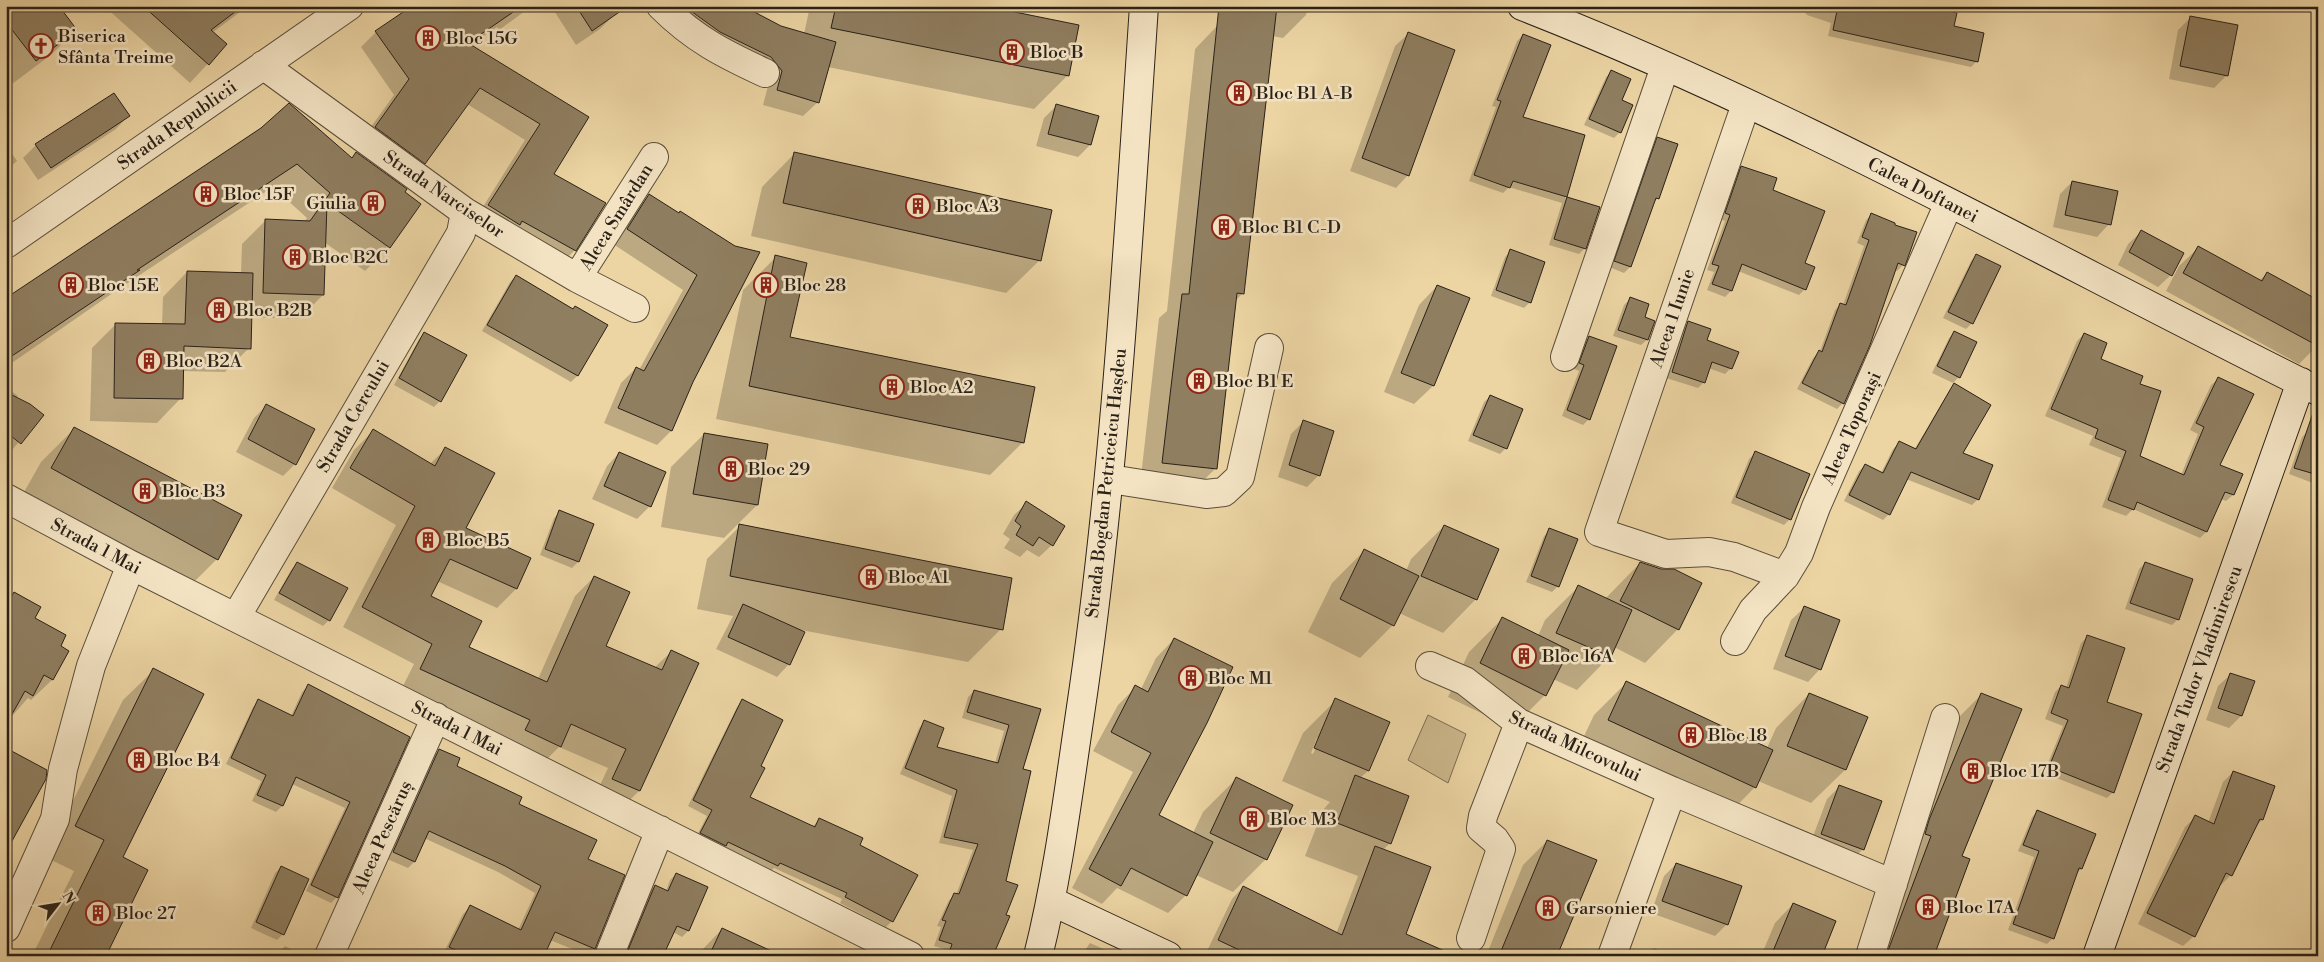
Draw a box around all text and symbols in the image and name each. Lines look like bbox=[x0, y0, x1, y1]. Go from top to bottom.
place label: Biserica Sfânta Treime bbox=[57, 25, 174, 69]
building icon: Bloc 15G bbox=[415, 25, 441, 51]
place label: Bloc 15G bbox=[445, 27, 519, 50]
church icon: Biserica Sfânta Treime bbox=[28, 33, 54, 59]
building icon: Bloc B bbox=[999, 39, 1025, 65]
place label: Bloc B bbox=[1029, 41, 1084, 64]
street label: Strada Republicii bbox=[113, 75, 242, 175]
building icon: Bloc B1 A-B bbox=[1226, 80, 1252, 106]
place label: Bloc B1 A-B bbox=[1255, 82, 1353, 105]
street label: Strada Narciselor bbox=[379, 145, 509, 244]
street label: Calea Doftanei bbox=[1864, 153, 1982, 228]
street label: Aleea Smârdan bbox=[574, 159, 659, 276]
building icon: Bloc 15F bbox=[193, 181, 219, 207]
place label: Bloc 15F bbox=[223, 183, 295, 206]
building icon: Giulia bbox=[360, 190, 386, 216]
place label: Giulia bbox=[306, 192, 357, 215]
building icon: Bloc A3 bbox=[905, 193, 931, 219]
place label: Bloc A3 bbox=[935, 195, 999, 218]
building icon: Bloc B1 C-D bbox=[1211, 214, 1237, 240]
place label: Bloc B1 C-D bbox=[1241, 216, 1341, 239]
building icon: Bloc B2C bbox=[282, 244, 308, 270]
place label: Bloc B2C bbox=[311, 246, 388, 269]
street label: Aleea 1 Iunie bbox=[1645, 266, 1700, 372]
building icon: Bloc 15E bbox=[58, 272, 84, 298]
building icon: Bloc 28 bbox=[753, 272, 779, 298]
place label: Bloc 15E bbox=[87, 274, 159, 297]
place label: Bloc 28 bbox=[783, 274, 846, 297]
building icon: Bloc B2B bbox=[206, 297, 232, 323]
place label: Bloc B2B bbox=[235, 299, 312, 322]
street label: Strada Bogdan Petriceicu Hașdeu bbox=[1081, 346, 1132, 619]
building icon: Bloc B2A bbox=[136, 348, 162, 374]
place label: Bloc B2A bbox=[165, 350, 243, 373]
street label: Strada Cercului bbox=[312, 356, 395, 477]
building icon: Bloc B1 E bbox=[1186, 368, 1212, 394]
street label: Aleea Toporași bbox=[1816, 368, 1887, 489]
place label: Bloc B1 E bbox=[1215, 370, 1293, 393]
building icon: Bloc A2 bbox=[879, 374, 905, 400]
place label: Bloc A2 bbox=[909, 376, 974, 399]
building icon: Bloc 29 bbox=[718, 456, 744, 482]
place label: Bloc 29 bbox=[747, 458, 810, 481]
building icon: Bloc B3 bbox=[132, 478, 158, 504]
place label: Bloc B3 bbox=[161, 480, 226, 503]
street label: Strada 1 Mai bbox=[47, 513, 145, 580]
building icon: Bloc B5 bbox=[415, 527, 441, 553]
place label: Bloc B5 bbox=[445, 529, 510, 552]
street label: Strada Tudor Vladimirescu bbox=[2151, 562, 2248, 776]
building icon: Bloc A1 bbox=[858, 564, 884, 590]
place label: Bloc A1 bbox=[887, 566, 949, 589]
building icon: Bloc 16A bbox=[1511, 643, 1537, 669]
place label: Bloc 16A bbox=[1541, 645, 1614, 668]
building icon: Bloc M1 bbox=[1178, 665, 1204, 691]
place label: Bloc M1 bbox=[1207, 667, 1273, 690]
street label: Strada 1 Mai bbox=[407, 696, 506, 761]
street label: Strada Milcovului bbox=[1505, 706, 1645, 787]
building icon: Bloc 18 bbox=[1678, 722, 1704, 748]
place label: Bloc 18 bbox=[1707, 724, 1767, 747]
building icon: Bloc B4 bbox=[126, 747, 152, 773]
place label: Bloc B4 bbox=[155, 749, 221, 772]
building icon: Bloc 17B bbox=[1960, 758, 1986, 784]
place label: Bloc 17B bbox=[1989, 760, 2059, 783]
street label: Aleea Pescăruș bbox=[347, 777, 418, 898]
building icon: Bloc M3 bbox=[1239, 806, 1265, 832]
place label: Bloc M3 bbox=[1269, 808, 1337, 831]
north arrow bbox=[32, 880, 82, 930]
text: N bbox=[58, 888, 79, 907]
building icon: Bloc 17A bbox=[1915, 894, 1941, 920]
building icon: Garsoniere bbox=[1535, 895, 1561, 921]
place label: Bloc 17A bbox=[1945, 896, 2016, 919]
place label: Garsoniere bbox=[1566, 897, 1657, 920]
building icon: Bloc 27 bbox=[85, 900, 111, 926]
place label: Bloc 27 bbox=[115, 902, 176, 925]

